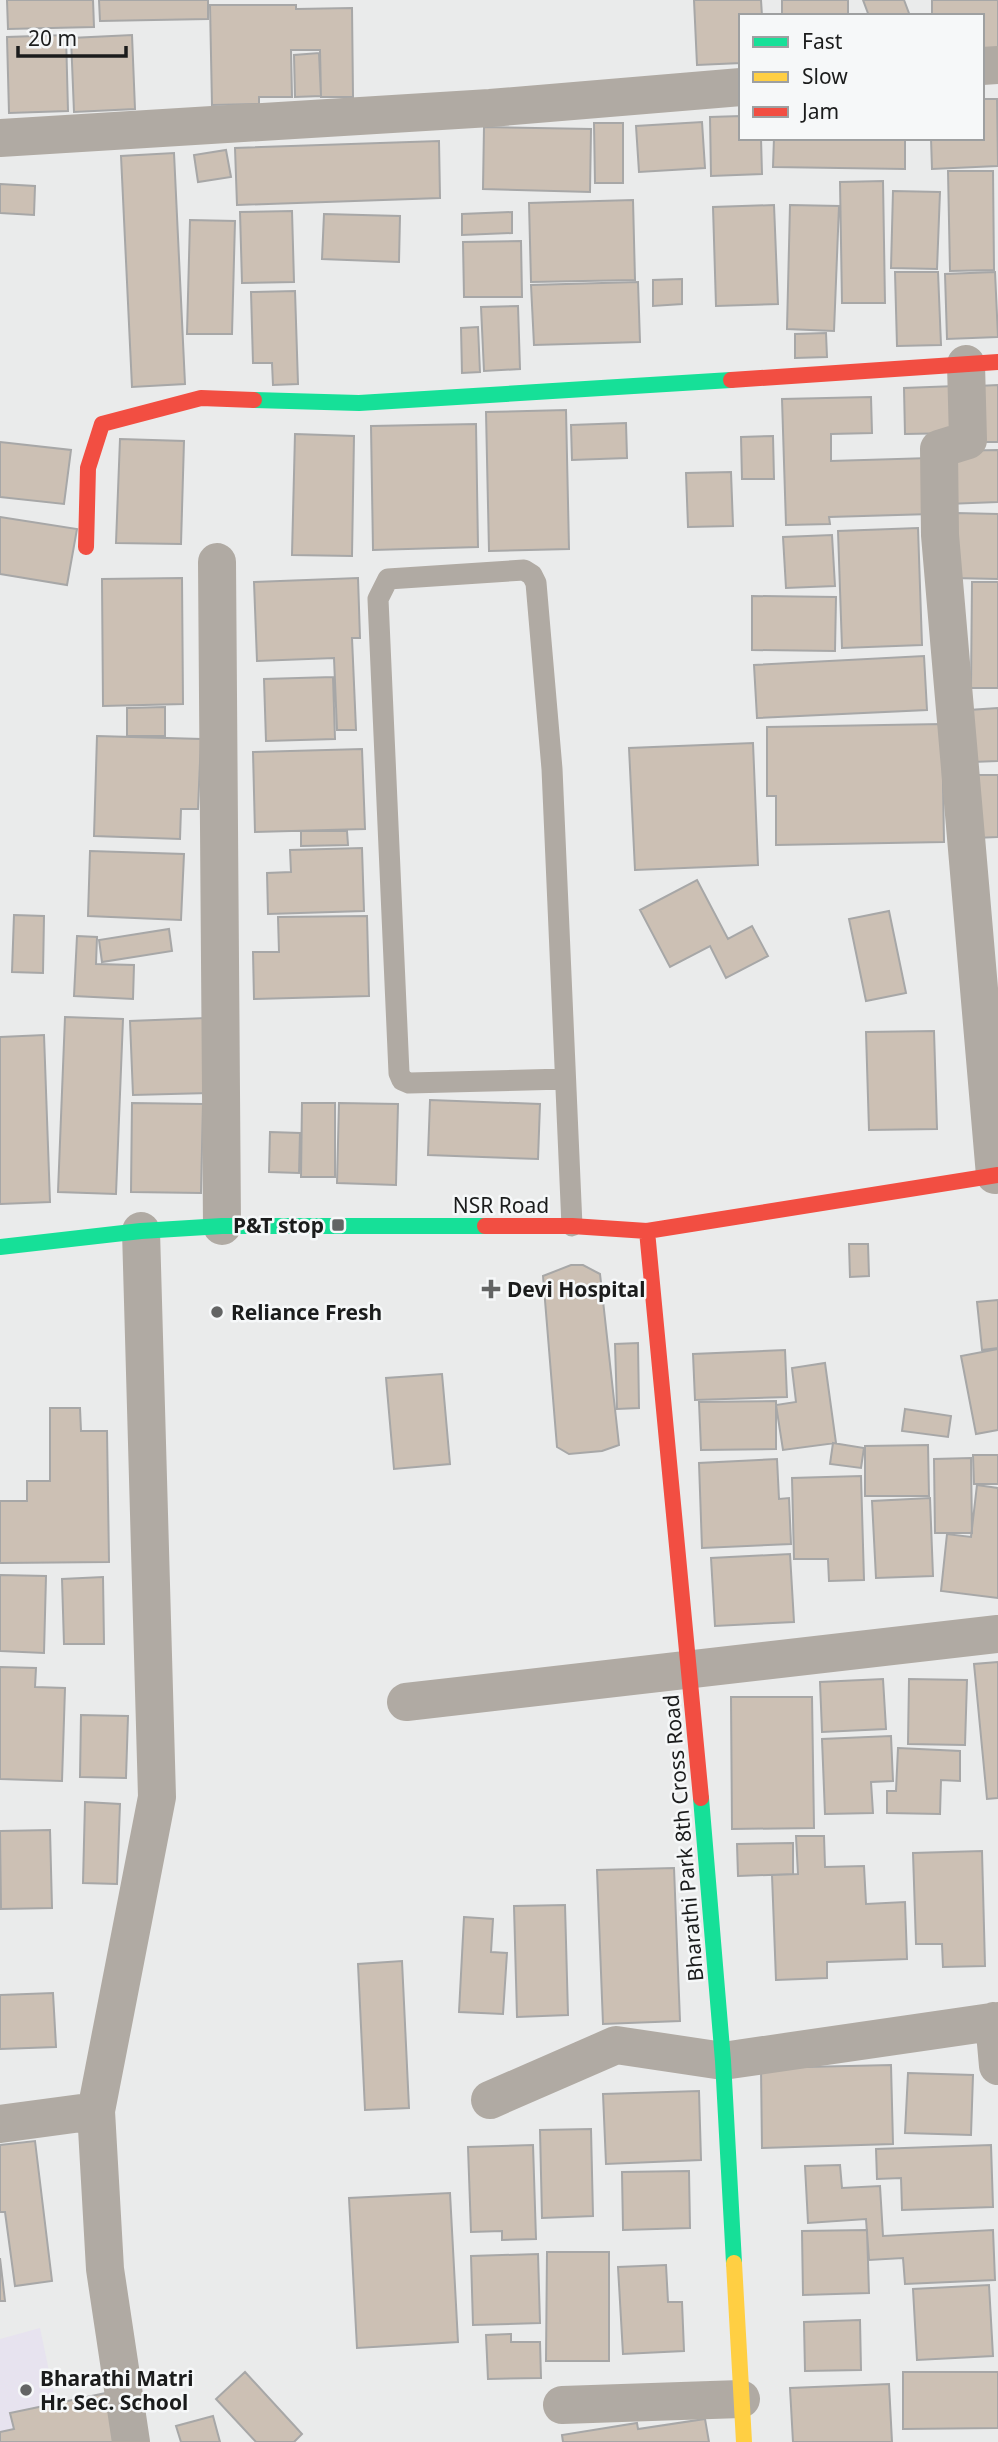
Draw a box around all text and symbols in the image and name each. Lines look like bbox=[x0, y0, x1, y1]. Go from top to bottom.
scale bar bbox=[18, 14, 126, 58]
legend bbox=[739, 14, 984, 140]
text: 20 m bbox=[28, 24, 77, 52]
text: Fast bbox=[802, 27, 843, 55]
text: Slow bbox=[802, 62, 848, 90]
text: Jam bbox=[800, 97, 839, 125]
street label: NSR Road bbox=[453, 1191, 549, 1219]
place label: P&T stop bbox=[233, 1211, 324, 1239]
marker: P&T stop bbox=[330, 1217, 346, 1233]
place label: Devi Hospital bbox=[507, 1275, 645, 1303]
marker: Devi Hospital bbox=[481, 1279, 501, 1299]
place label: Reliance Fresh bbox=[231, 1298, 382, 1326]
marker: Reliance Fresh bbox=[209, 1304, 225, 1320]
street label: Bharathi Park 8th Cross Road bbox=[657, 1693, 709, 1983]
place label: Bharathi Matri Hr. Sec. School bbox=[40, 2364, 193, 2416]
marker: Bharathi Matri Hr. Sec. School bbox=[18, 2382, 34, 2398]

